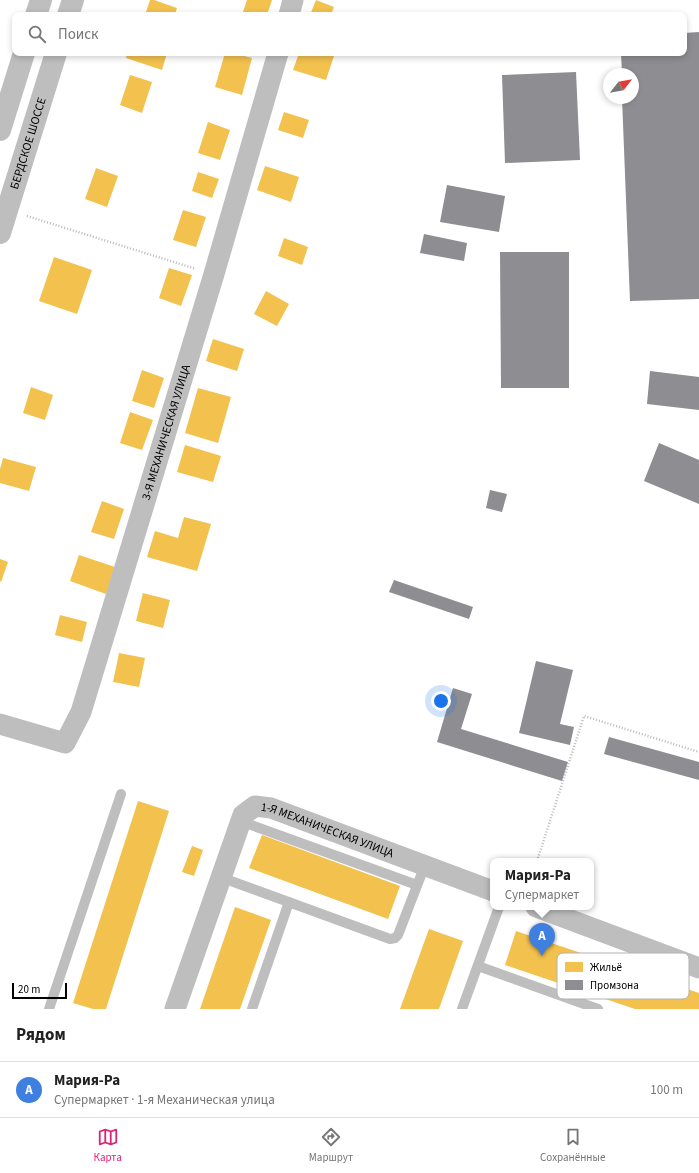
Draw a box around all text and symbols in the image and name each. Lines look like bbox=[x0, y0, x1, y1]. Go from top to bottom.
search box bbox=[12, 12, 687, 56]
icon: search bbox=[26, 23, 48, 45]
text: Поиск bbox=[58, 24, 99, 45]
north arrow bbox=[603, 68, 639, 104]
street label: БЕРДСКОЕ ШОССЕ bbox=[6, 95, 51, 191]
street label: 3-Я МЕХАНИЧЕСКАЯ УЛИЦА bbox=[138, 362, 195, 502]
your location bbox=[431, 691, 451, 711]
street label: 1-Я МЕХАНИЧЕСКАЯ УЛИЦА bbox=[260, 799, 397, 862]
popup bbox=[490, 858, 594, 910]
text: Мария-Ра bbox=[505, 865, 571, 886]
text: Супермаркет bbox=[505, 886, 579, 904]
pin: A bbox=[529, 923, 555, 956]
legend bbox=[557, 953, 689, 999]
text: Жильё bbox=[590, 960, 623, 975]
text: Промзона bbox=[590, 978, 639, 993]
scale bar bbox=[12, 981, 67, 1000]
text: 20 m bbox=[18, 982, 40, 997]
text: Рядом bbox=[16, 1023, 66, 1047]
text: Мария-Ра bbox=[54, 1070, 120, 1091]
text: A bbox=[25, 1081, 33, 1099]
text: 100 m bbox=[650, 1081, 683, 1099]
text: Супермаркет · 1-я Механическая улица bbox=[54, 1091, 275, 1109]
tab: Карта bbox=[94, 1126, 122, 1165]
tab: Маршрут bbox=[309, 1126, 353, 1165]
tab: Сохранённые bbox=[540, 1126, 605, 1165]

